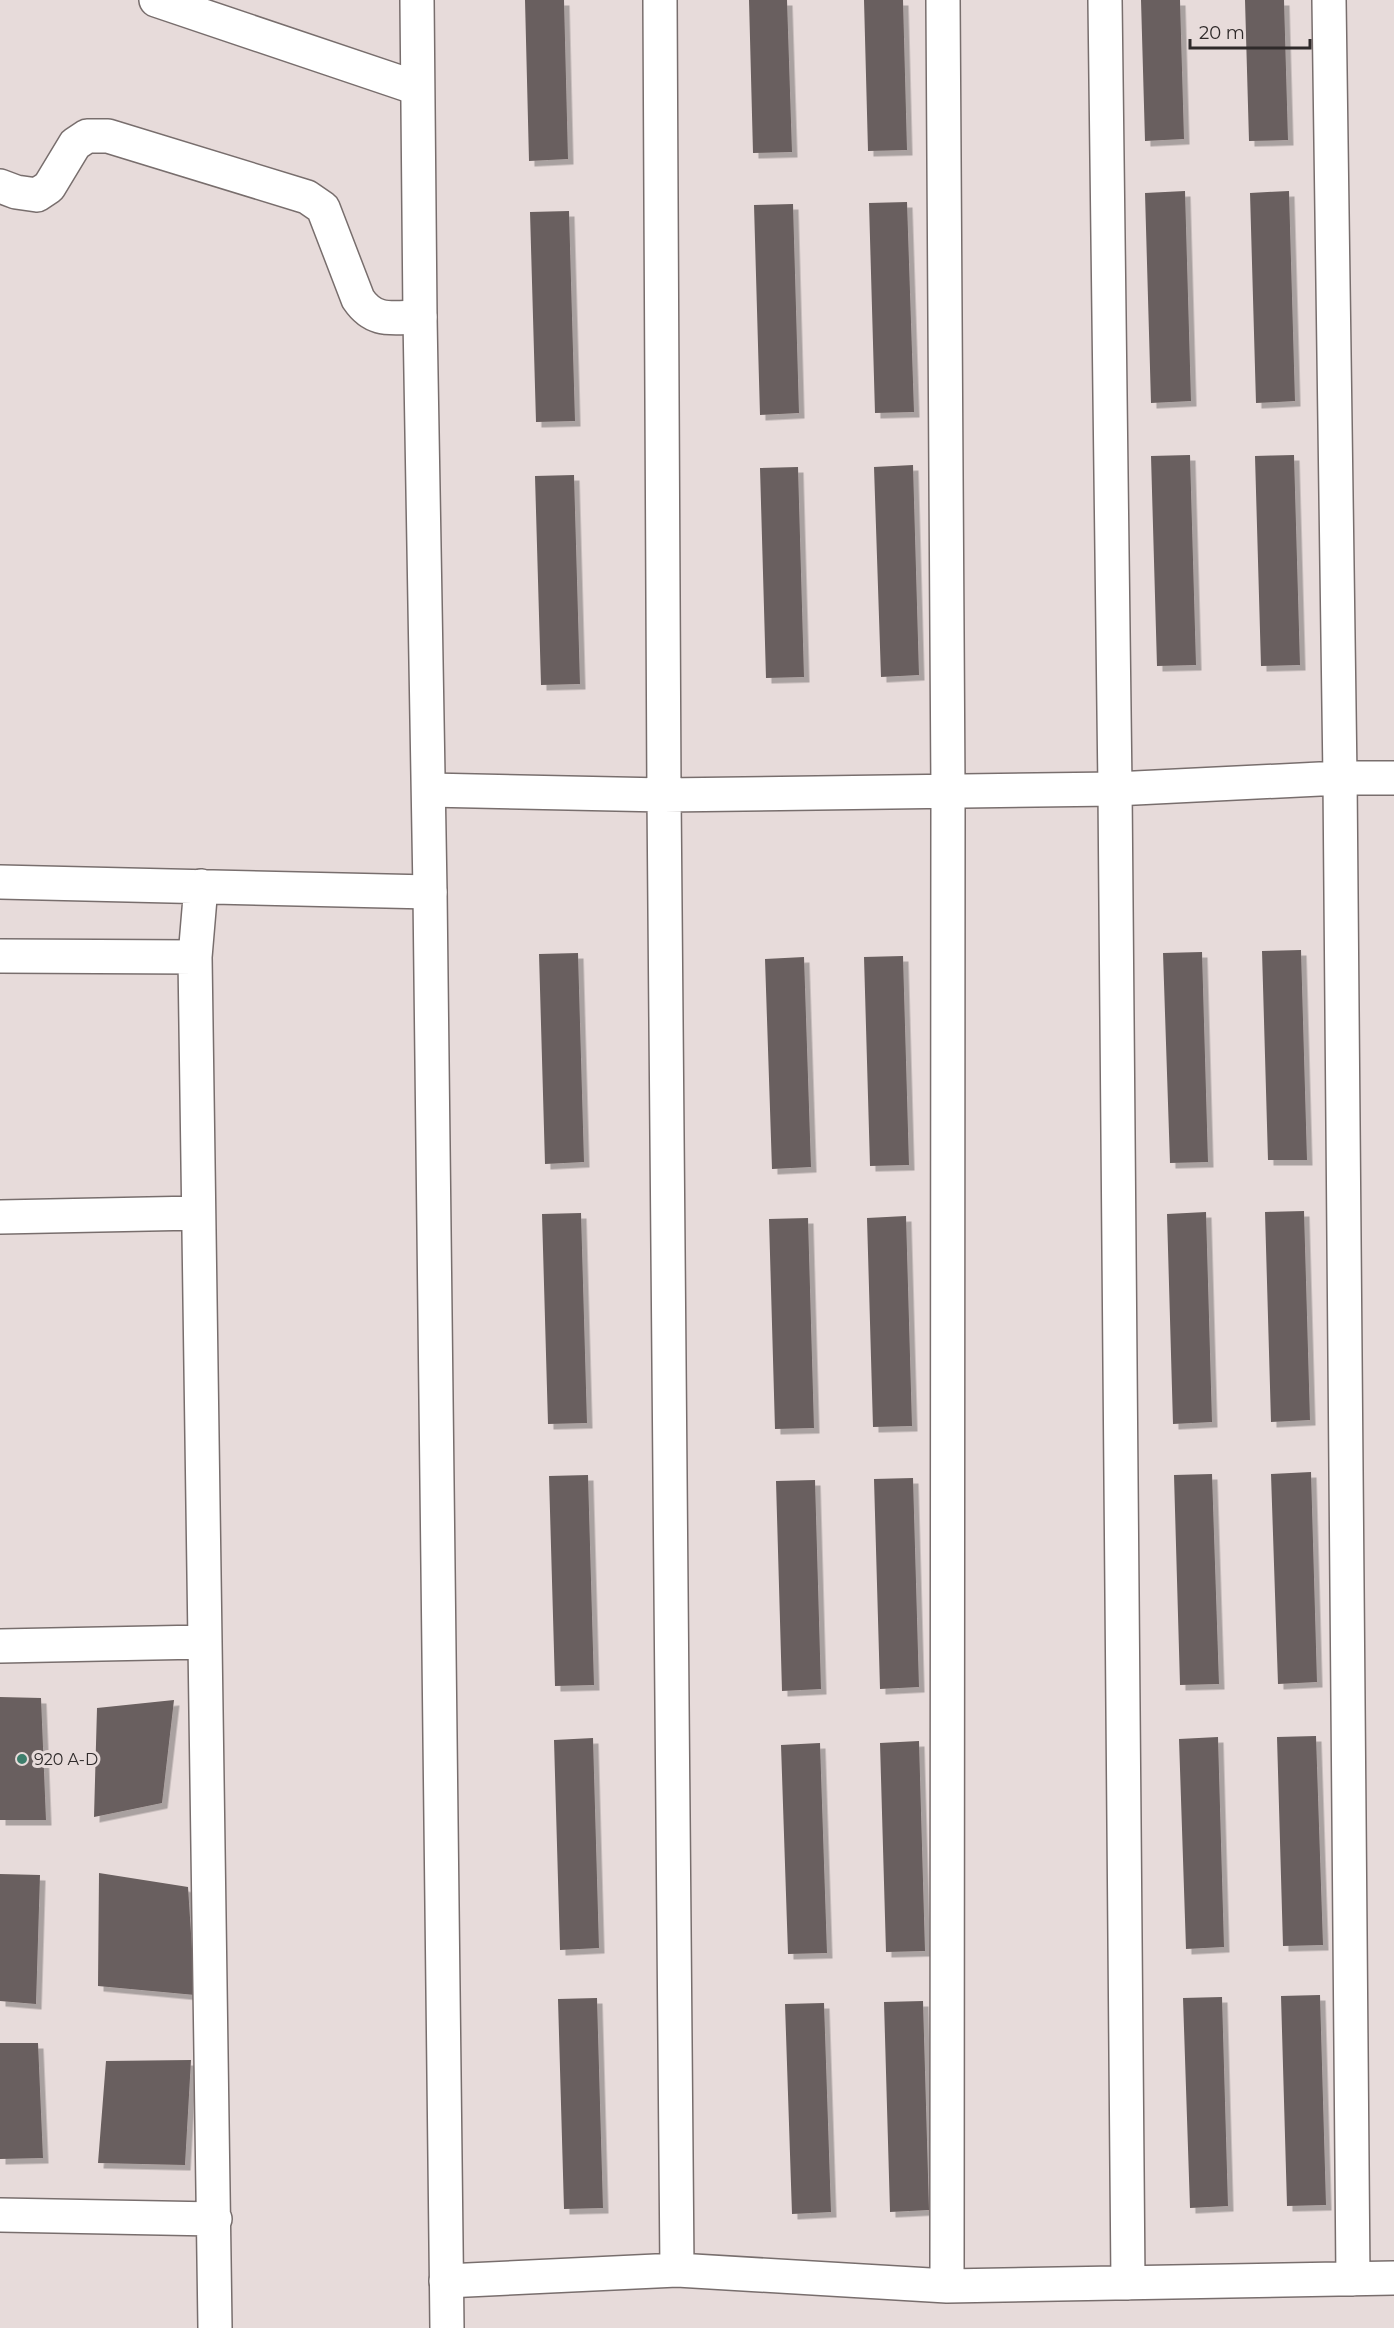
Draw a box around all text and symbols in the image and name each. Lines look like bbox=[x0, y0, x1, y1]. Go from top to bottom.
scale bar bbox=[1190, 12, 1310, 50]
text: 20 m bbox=[1199, 22, 1245, 44]
place label: 920 A-D bbox=[34, 1750, 98, 1769]
marker: 920 A-D bbox=[15, 1752, 29, 1766]

